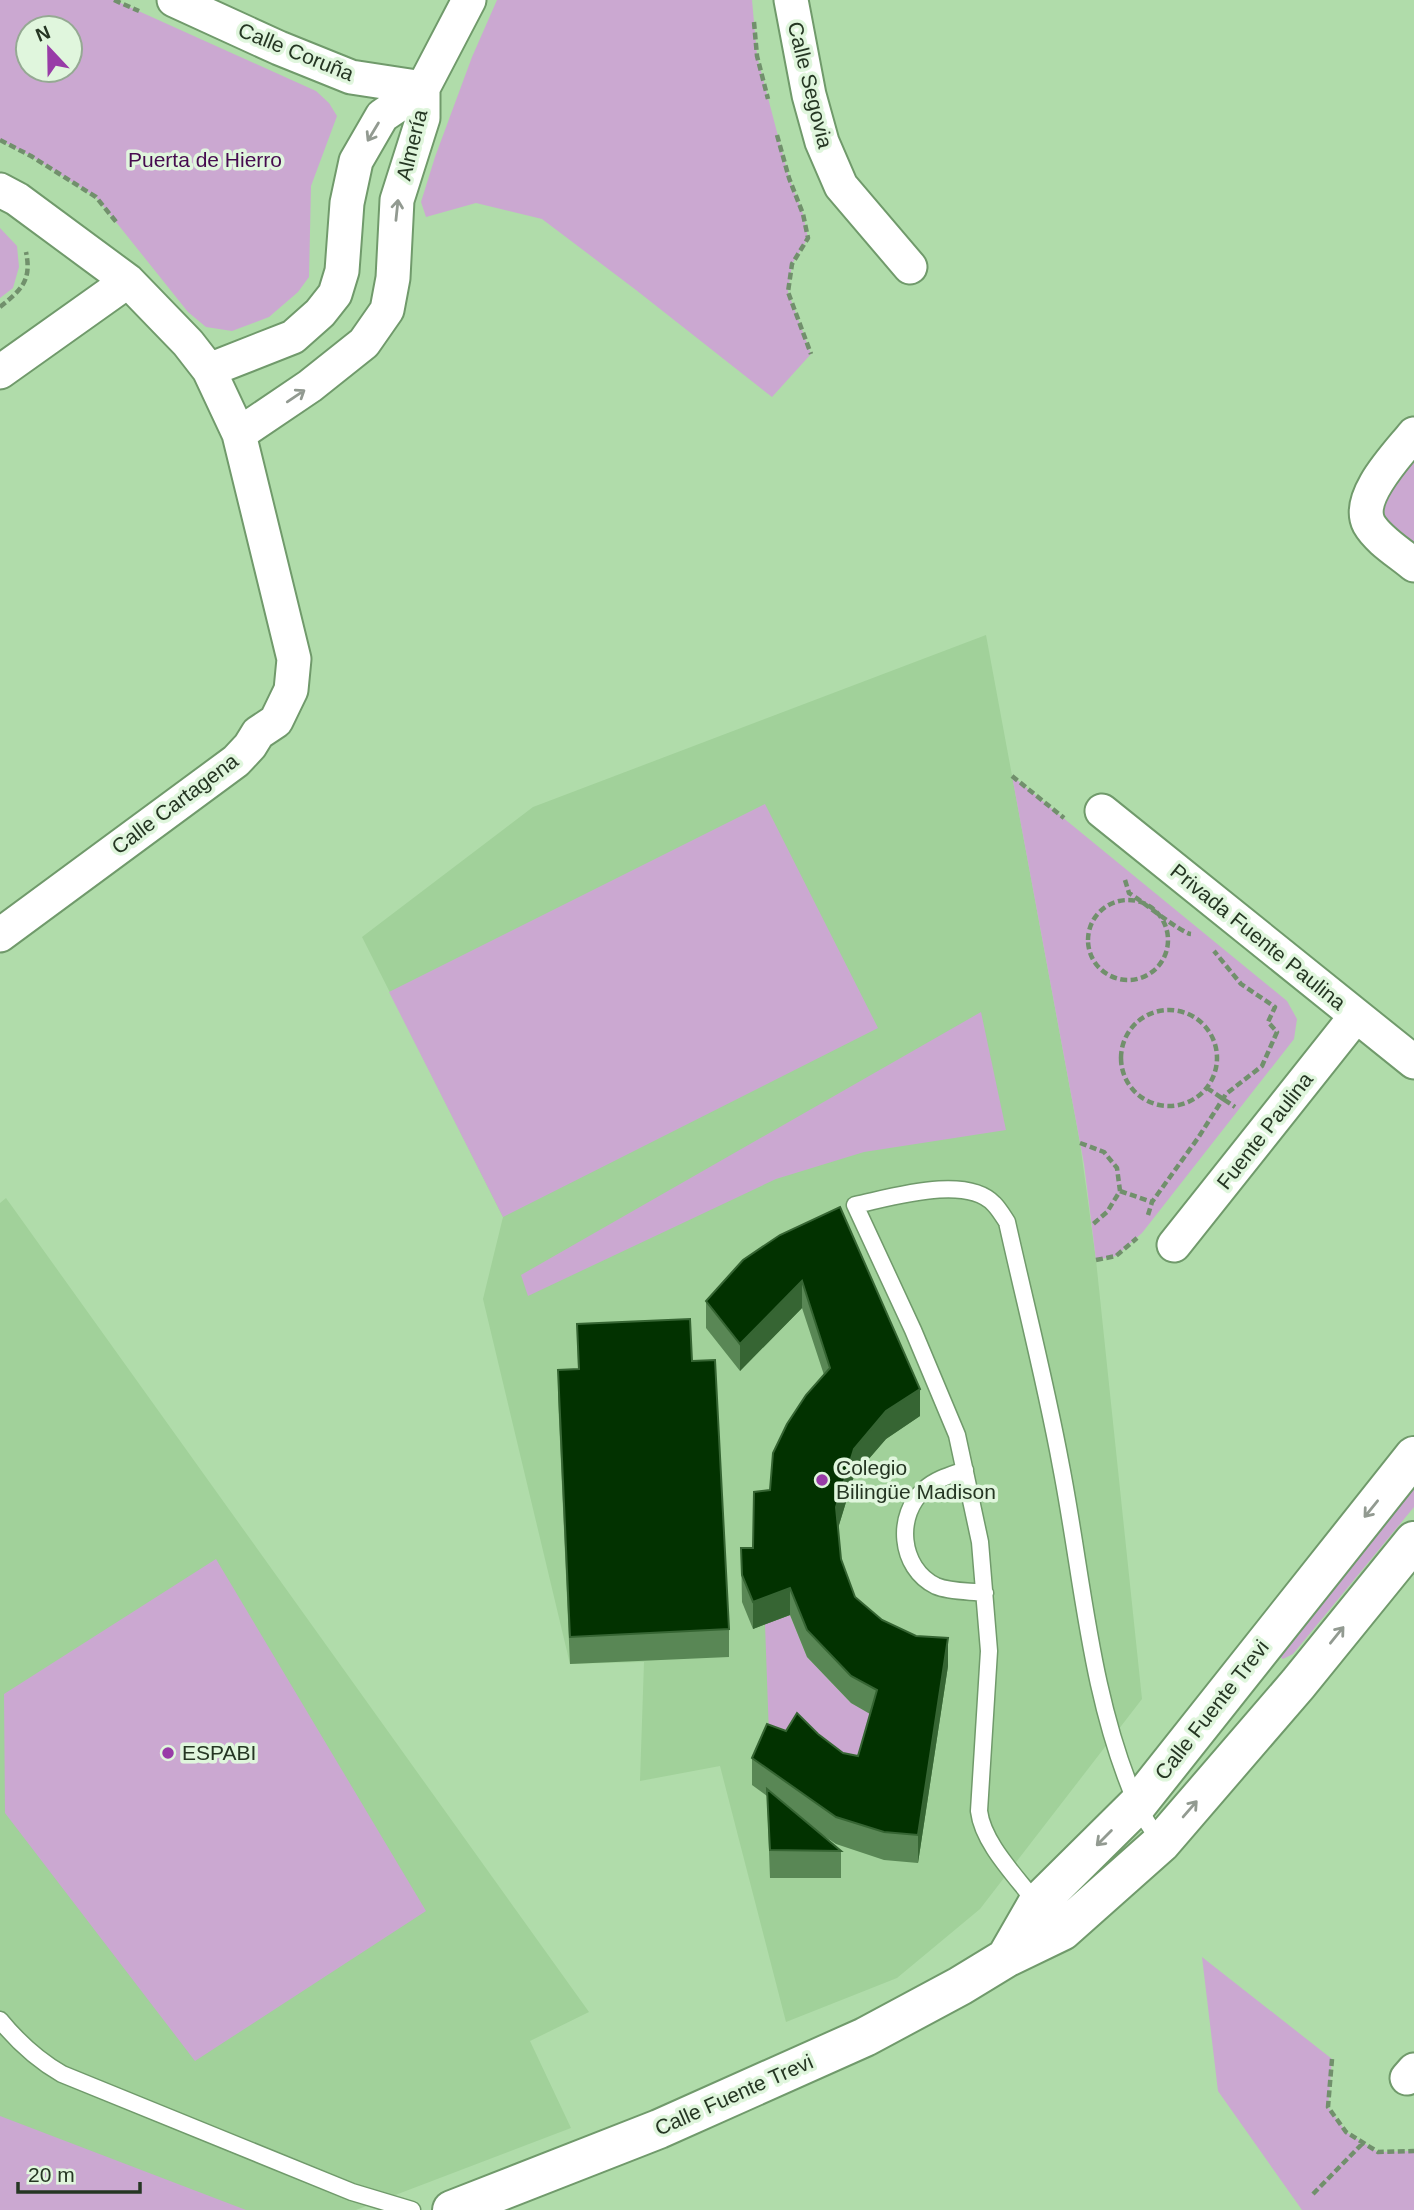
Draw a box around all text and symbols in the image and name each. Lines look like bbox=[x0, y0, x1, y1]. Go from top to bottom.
north arrow bbox=[14, 14, 84, 84]
street label: Calle Coruña bbox=[235, 18, 358, 85]
street label: Calle Segovia bbox=[784, 19, 837, 151]
text: N bbox=[33, 21, 53, 46]
street label: Almería bbox=[392, 107, 432, 183]
one-way arrow bbox=[366, 122, 380, 142]
park label: Puerta de Hierro bbox=[128, 148, 282, 171]
one-way arrow bbox=[390, 199, 403, 221]
one-way arrow bbox=[286, 389, 305, 403]
street label: Calle Cartagena bbox=[107, 749, 242, 858]
street label: Privada Fuente Paulina bbox=[1166, 859, 1351, 1014]
street label: Fuente Paulina bbox=[1212, 1068, 1317, 1193]
place label: Colegio Bilingüe Madison bbox=[836, 1456, 996, 1503]
marker: Colegio Bilingüe Madison bbox=[814, 1472, 830, 1488]
one-way arrow bbox=[1364, 1500, 1379, 1518]
one-way arrow bbox=[1329, 1627, 1345, 1645]
street label: Calle Fuente Trevi bbox=[1150, 1635, 1273, 1784]
place label: ESPABI bbox=[182, 1741, 256, 1764]
marker: ESPABI bbox=[160, 1745, 176, 1761]
one-way arrow bbox=[1182, 1800, 1198, 1818]
one-way arrow bbox=[1096, 1829, 1113, 1846]
street label: Calle Fuente Trevi bbox=[651, 2049, 816, 2140]
scale bar bbox=[18, 2150, 140, 2194]
text: 20 m bbox=[28, 2163, 75, 2186]

